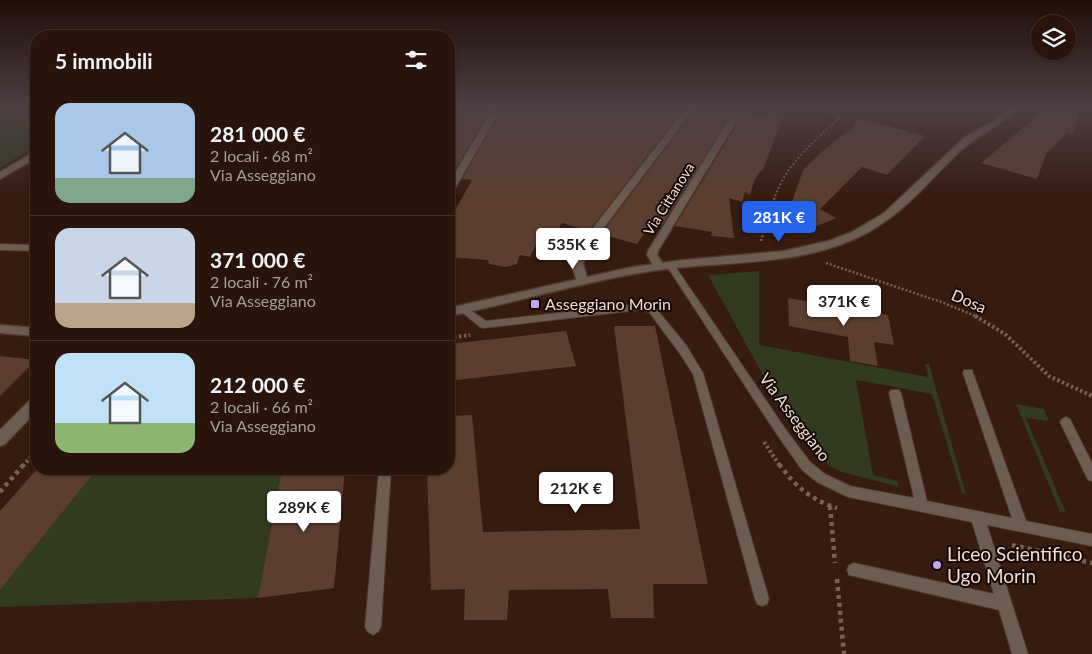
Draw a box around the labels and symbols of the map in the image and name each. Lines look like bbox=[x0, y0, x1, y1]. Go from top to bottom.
street label: Via Cittanova bbox=[640, 159, 698, 238]
pin: 281K € bbox=[738, 200, 820, 243]
pin: 535K € bbox=[532, 228, 614, 270]
pin: 371K € bbox=[803, 284, 885, 327]
street label: Dosa bbox=[949, 285, 990, 317]
place label: Asseggiano Morin bbox=[545, 294, 671, 313]
marker: Asseggiano Morin bbox=[529, 298, 541, 310]
street label: Via Asseggiano bbox=[756, 369, 835, 465]
pin: 212K € bbox=[535, 472, 617, 514]
pin: 289K € bbox=[263, 490, 345, 533]
place label: Liceo Scientifico Ugo Morin bbox=[947, 542, 1083, 587]
marker: Liceo Scientifico Ugo Morin bbox=[931, 559, 943, 571]

